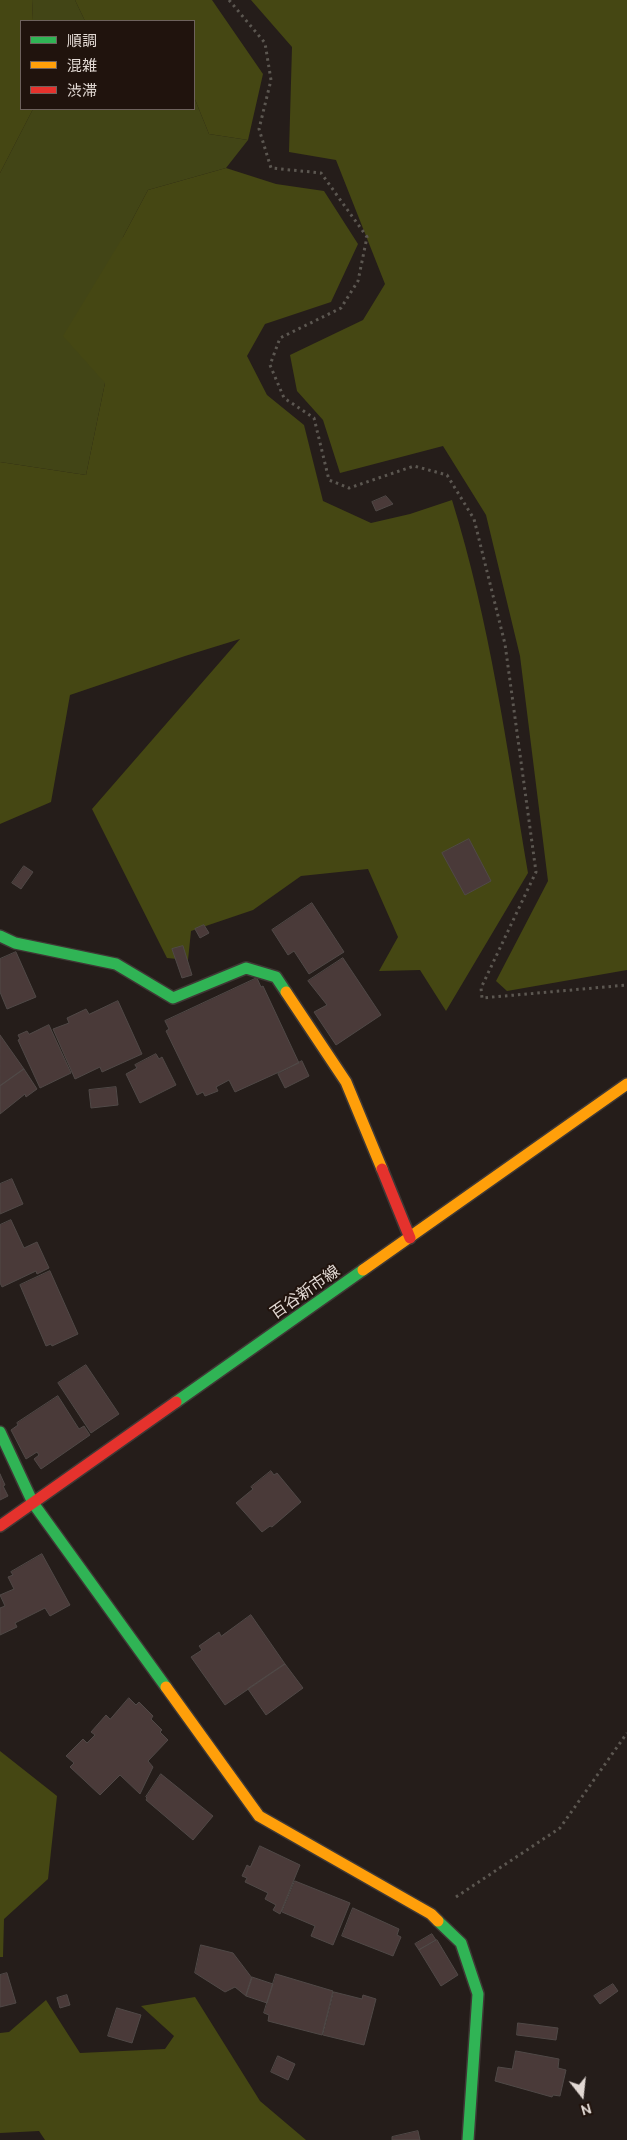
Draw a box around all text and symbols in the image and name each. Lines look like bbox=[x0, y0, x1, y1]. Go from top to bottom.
legend bbox=[20, 20, 195, 110]
text: 順調 bbox=[67, 32, 97, 49]
text: 混雑 bbox=[67, 57, 97, 74]
text: 渋滞 bbox=[67, 82, 97, 99]
street label: 百谷新市線 bbox=[267, 1261, 343, 1323]
north arrow bbox=[557, 2070, 607, 2120]
text: N bbox=[579, 2100, 593, 2119]

